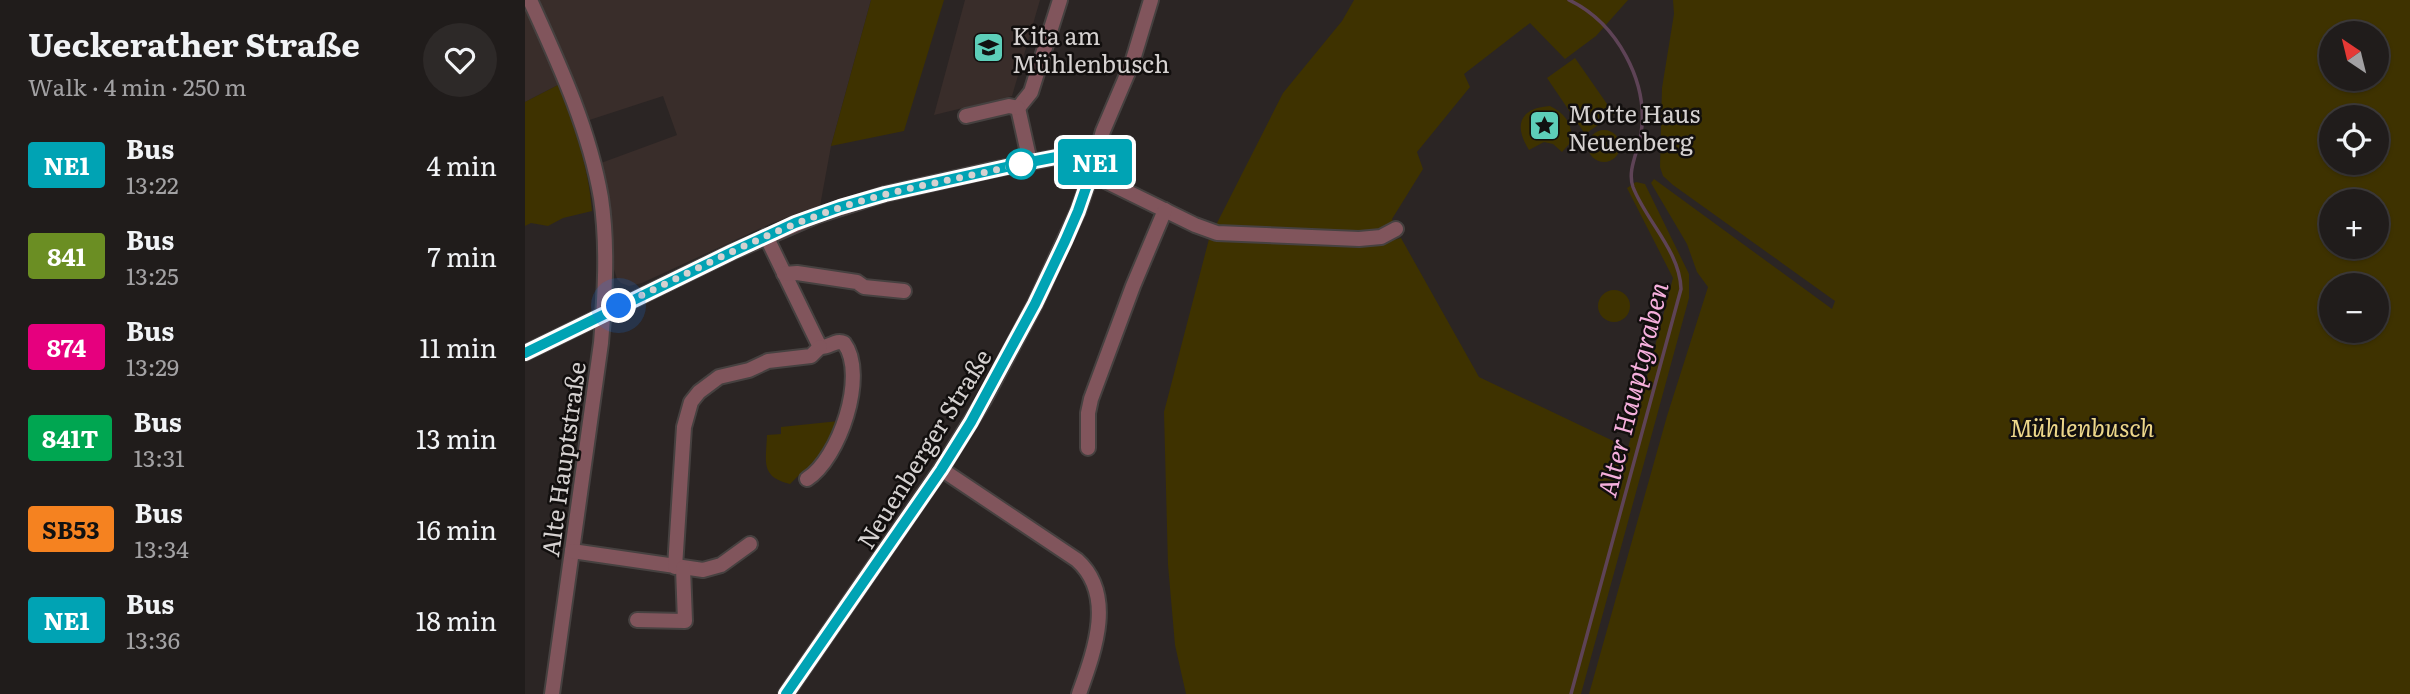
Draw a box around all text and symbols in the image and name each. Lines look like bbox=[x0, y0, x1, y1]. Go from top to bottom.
place label: Kita am Mühlenbusch bbox=[1012, 17, 1170, 80]
text: Ueckerather Straße bbox=[28, 18, 360, 67]
north arrow bbox=[2319, 21, 2389, 91]
map controls bbox=[2319, 21, 2389, 343]
button: heart bbox=[423, 23, 497, 97]
school or university icon: Kita am Mühlenbusch bbox=[972, 31, 1006, 65]
text: Walk · 4 min · 250 m bbox=[28, 69, 247, 103]
place label: Motte Haus Neuenberg bbox=[1568, 95, 1701, 158]
button: locate bbox=[2319, 105, 2389, 175]
place icon: Motte Haus Neuenberg bbox=[1528, 109, 1562, 143]
text: Bus bbox=[126, 128, 174, 167]
line badge: NE1 bbox=[1055, 139, 1135, 185]
text: NE1 bbox=[1072, 144, 1118, 179]
text: 4 min bbox=[426, 145, 497, 184]
text: NE1 bbox=[43, 147, 90, 182]
unlabelled marker bbox=[1006, 149, 1036, 179]
text: 13:22 bbox=[126, 167, 179, 201]
button: + bbox=[2319, 189, 2389, 259]
text: Bus bbox=[126, 219, 174, 258]
text: 7 min bbox=[428, 236, 497, 275]
text: 841 bbox=[47, 238, 86, 273]
text: 13:25 bbox=[126, 258, 179, 292]
button: − bbox=[2319, 273, 2389, 343]
water label: Alter Hauptgraben bbox=[1585, 277, 1677, 501]
your location bbox=[601, 288, 636, 323]
text: Bus bbox=[126, 310, 174, 349]
text: 11 min bbox=[420, 327, 497, 366]
text: 874 bbox=[47, 329, 86, 364]
street label: Neuenberger Straße bbox=[847, 341, 999, 555]
text: 13:29 bbox=[126, 349, 179, 383]
street label: Alte Hauptstraße bbox=[531, 359, 593, 559]
text: Bus bbox=[133, 401, 182, 440]
park label: Mühlenbusch bbox=[2010, 409, 2154, 444]
text: 13 min bbox=[416, 418, 497, 457]
text: 841T bbox=[42, 420, 98, 455]
text: 13:31 bbox=[133, 440, 185, 474]
text: Bus bbox=[135, 492, 183, 531]
text: 16 min bbox=[416, 509, 497, 548]
text: SB53 bbox=[42, 511, 100, 546]
text: 13:34 bbox=[135, 531, 189, 565]
text: Bus bbox=[126, 583, 174, 622]
text: 18 min bbox=[416, 600, 497, 639]
text: NE1 bbox=[43, 602, 90, 637]
text: 13:36 bbox=[126, 622, 180, 656]

